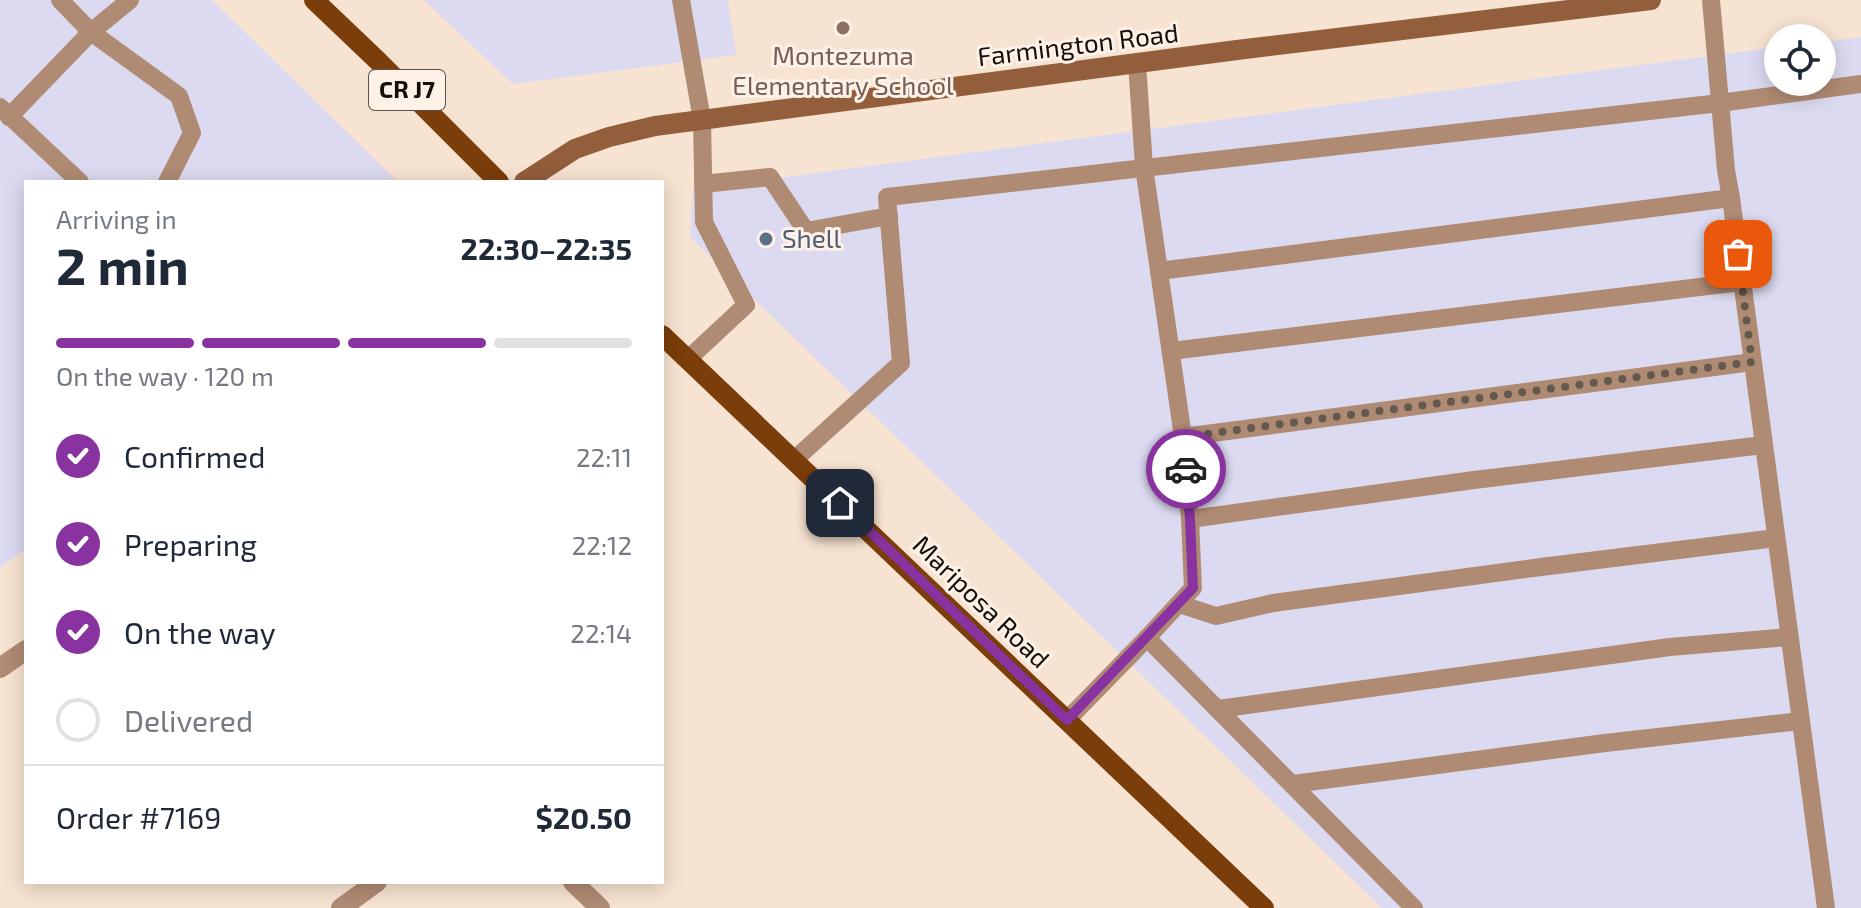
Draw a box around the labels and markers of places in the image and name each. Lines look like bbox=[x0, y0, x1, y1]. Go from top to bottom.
marker: Montezuma Elementary School bbox=[834, 19, 852, 37]
place label: Montezuma Elementary School bbox=[732, 39, 954, 100]
pin bbox=[1704, 220, 1772, 288]
place label: Shell bbox=[782, 222, 841, 253]
marker: Shell bbox=[757, 230, 775, 248]
pin bbox=[806, 469, 874, 537]

